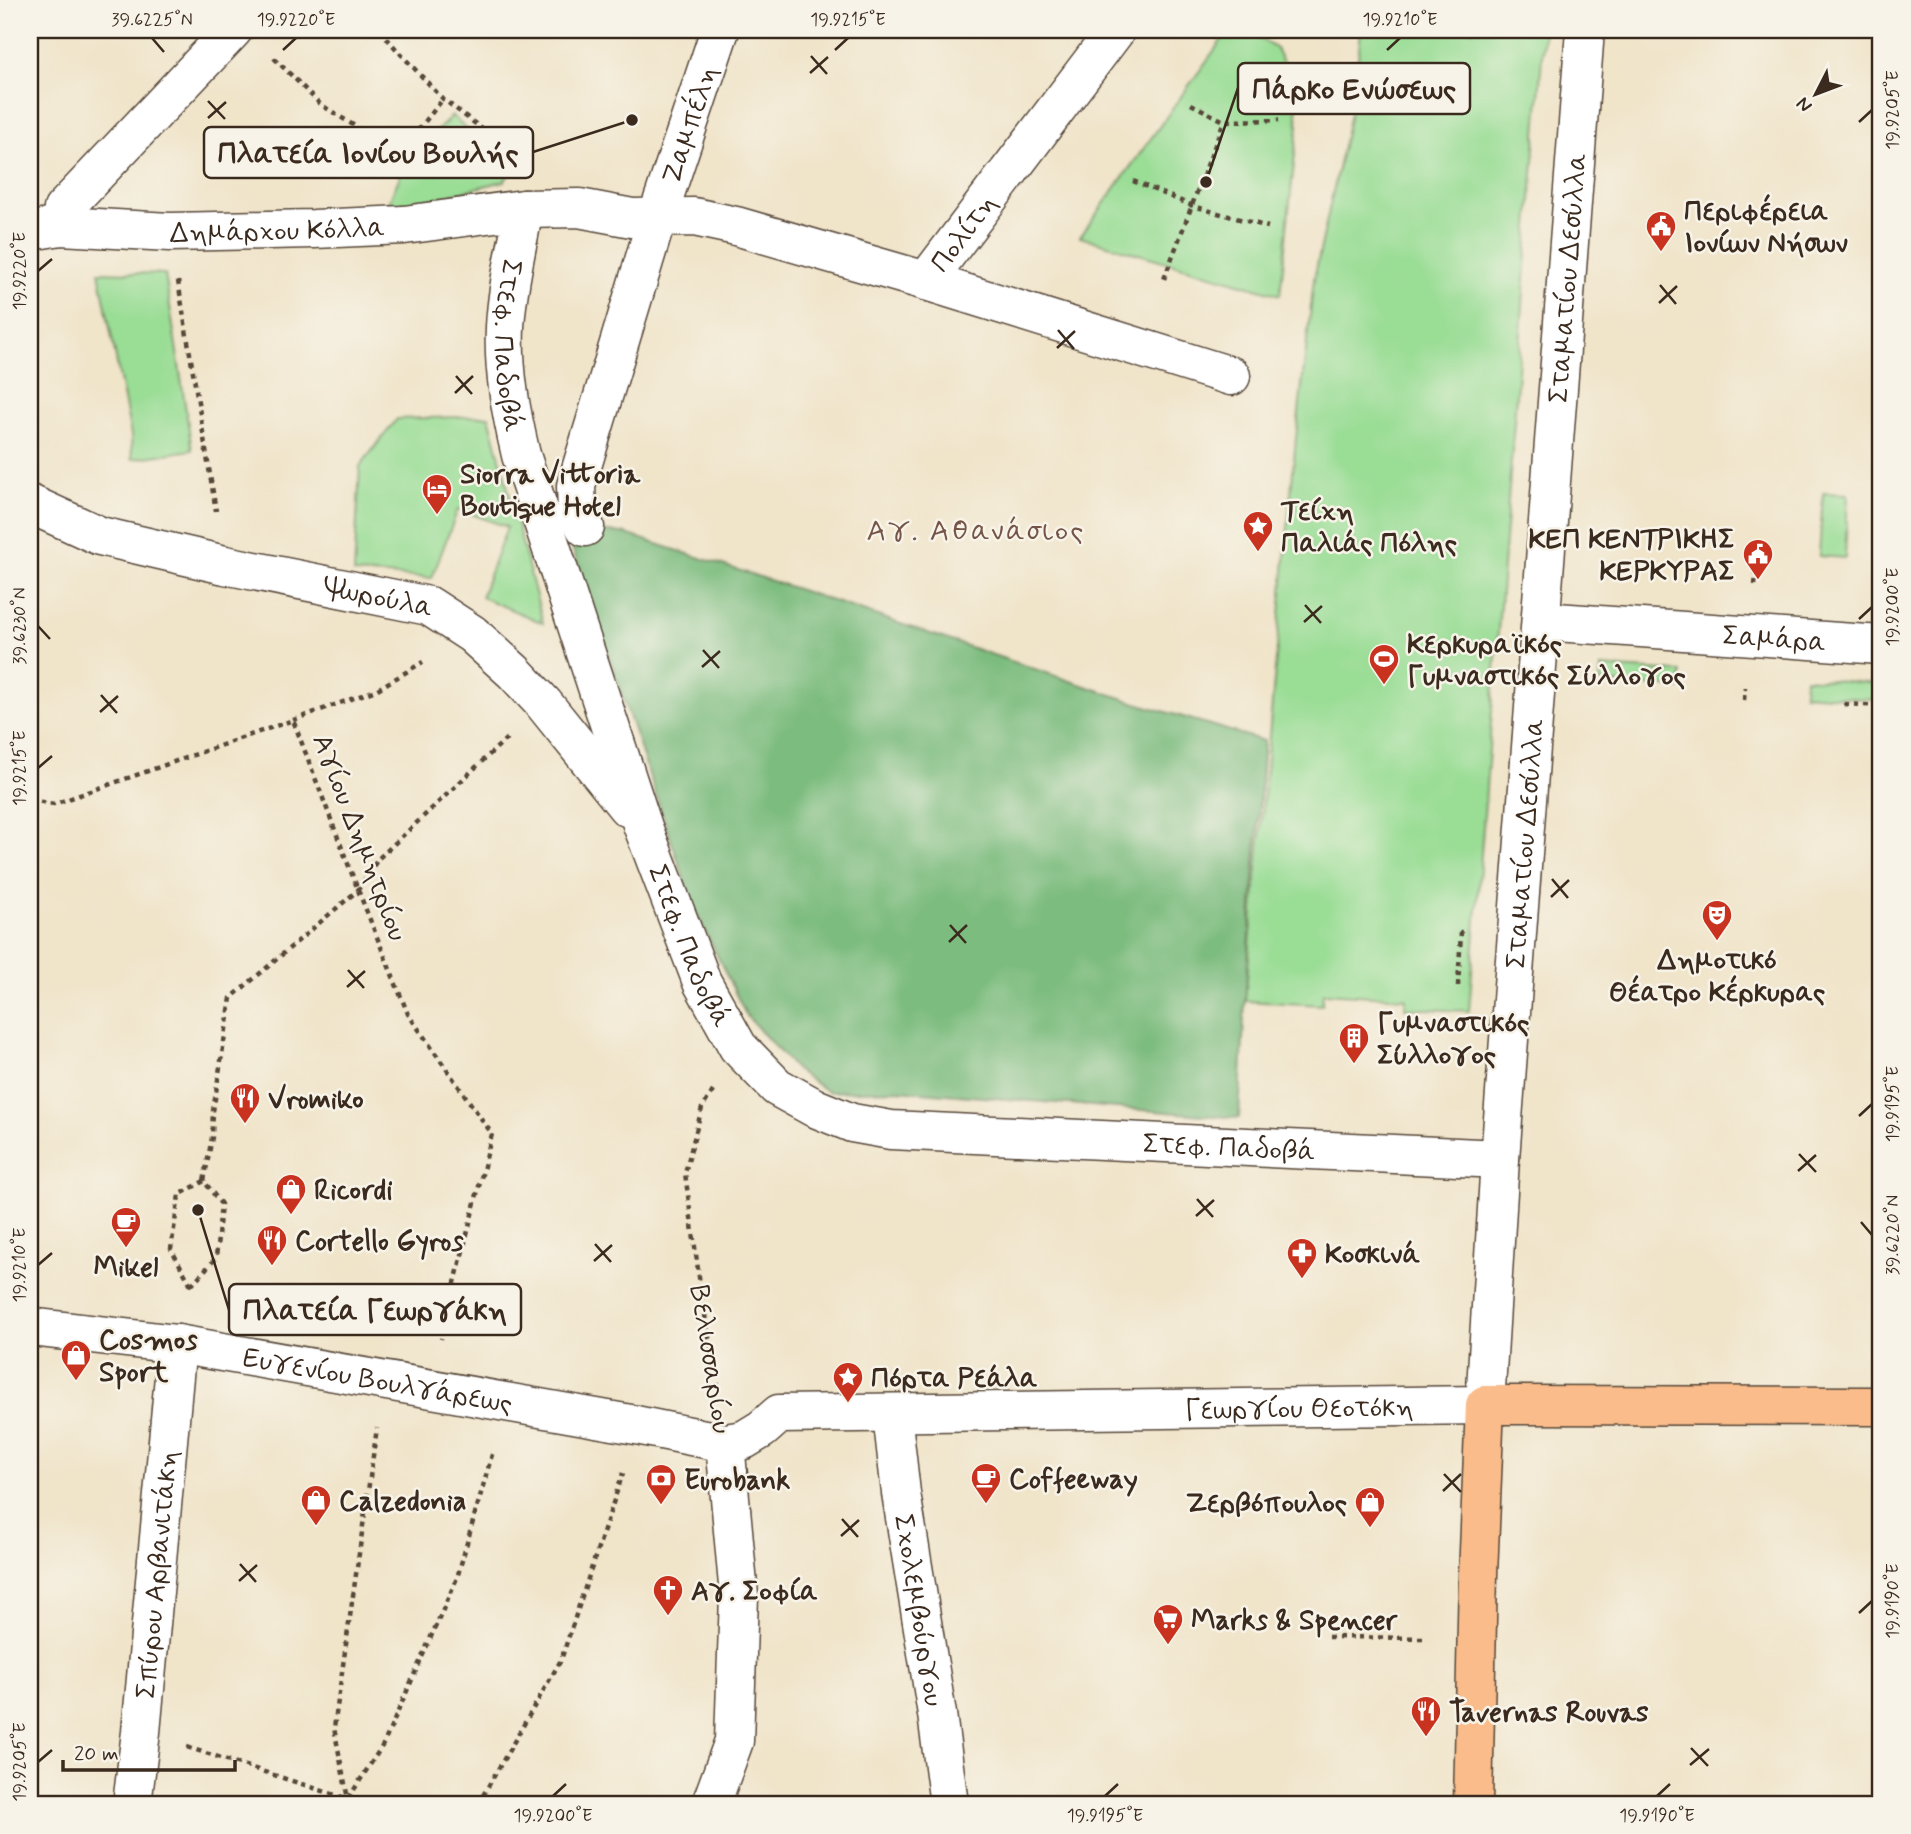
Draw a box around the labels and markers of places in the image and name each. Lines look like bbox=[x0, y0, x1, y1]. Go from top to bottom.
callout: Πάρκο Ενώσεως bbox=[1238, 63, 1470, 114]
callout: Πλατεία Ιονίου Βουλής bbox=[204, 127, 533, 178]
place label: Περιφέρεια Ιονίων Νήσων bbox=[1684, 193, 1848, 263]
public building icon: Περιφέρεια Ιονίων Νήσων bbox=[1644, 209, 1678, 253]
place label: Siorra Vittoria Boutique Hotel bbox=[460, 457, 641, 526]
hotel icon: Siorra Vittoria Boutique Hotel bbox=[420, 472, 454, 516]
place label: Τείχη Παλιάς Πόλης bbox=[1280, 494, 1457, 563]
place icon: Τείχη Παλιάς Πόλης bbox=[1241, 509, 1275, 553]
place label: ΚΕΠ ΚΕΝΤΡΙΚΗΣ ΚΕΡΚΥΡΑΣ bbox=[1529, 522, 1735, 591]
public building icon: ΚΕΠ ΚΕΝΤΡΙΚΗΣ ΚΕΡΚΥΡΑΣ bbox=[1741, 537, 1775, 581]
place label: Κερκυραϊκός Γυμναστικός Σύλλογος bbox=[1407, 627, 1686, 696]
sports icon: Κερκυραϊκός Γυμναστικός Σύλλογος bbox=[1367, 642, 1401, 686]
theatre icon: Δημοτικό Θέατρο Κέρκυρας bbox=[1700, 898, 1734, 942]
place label: Δημοτικό Θέατρο Κέρκυρας bbox=[1609, 943, 1825, 1012]
place label: Γυμναστικός Σύλλογος bbox=[1377, 1006, 1529, 1075]
building icon: Γυμναστικός Σύλλογος bbox=[1337, 1021, 1371, 1065]
restaurant icon: Vromiko bbox=[228, 1081, 262, 1125]
place label: Vromiko bbox=[268, 1082, 364, 1119]
shop icon: Ricordi bbox=[274, 1172, 308, 1216]
place label: Ricordi bbox=[314, 1173, 393, 1210]
cafe icon: Mikel bbox=[109, 1205, 143, 1249]
restaurant icon: Cortello Gyros bbox=[255, 1223, 289, 1267]
place label: Cortello Gyros bbox=[295, 1224, 464, 1261]
pharmacy icon: Κοσκινά bbox=[1285, 1236, 1319, 1280]
place label: Κοσκινά bbox=[1325, 1237, 1420, 1274]
place label: Mikel bbox=[94, 1250, 159, 1287]
callout: Πλατεία Γεωργάκη bbox=[229, 1284, 521, 1335]
place label: Cosmos Sport bbox=[99, 1323, 198, 1392]
shop icon: Cosmos Sport bbox=[59, 1338, 93, 1382]
place icon: Πόρτα Ρεάλα bbox=[831, 1360, 865, 1404]
place label: Πόρτα Ρεάλα bbox=[871, 1361, 1038, 1398]
cafe icon: Coffeeway bbox=[969, 1461, 1003, 1505]
bank icon: Eurobank bbox=[644, 1462, 678, 1506]
place label: Coffeeway bbox=[1009, 1462, 1138, 1499]
place label: Eurobank bbox=[684, 1463, 790, 1500]
shop icon: Calzedonia bbox=[299, 1483, 333, 1527]
place label: Calzedonia bbox=[339, 1484, 466, 1521]
shop icon: Ζερβόπουλος bbox=[1353, 1485, 1387, 1529]
place label: Ζερβόπουλος bbox=[1186, 1486, 1347, 1523]
church icon: Αγ. Σοφία bbox=[651, 1573, 685, 1617]
place label: Αγ. Σοφία bbox=[691, 1574, 818, 1611]
supermarket icon: Marks & Spencer bbox=[1151, 1602, 1185, 1646]
place label: Marks & Spencer bbox=[1191, 1603, 1399, 1640]
restaurant icon: Tavernas Rouvas bbox=[1409, 1694, 1443, 1738]
place label: Tavernas Rouvas bbox=[1449, 1695, 1649, 1732]

